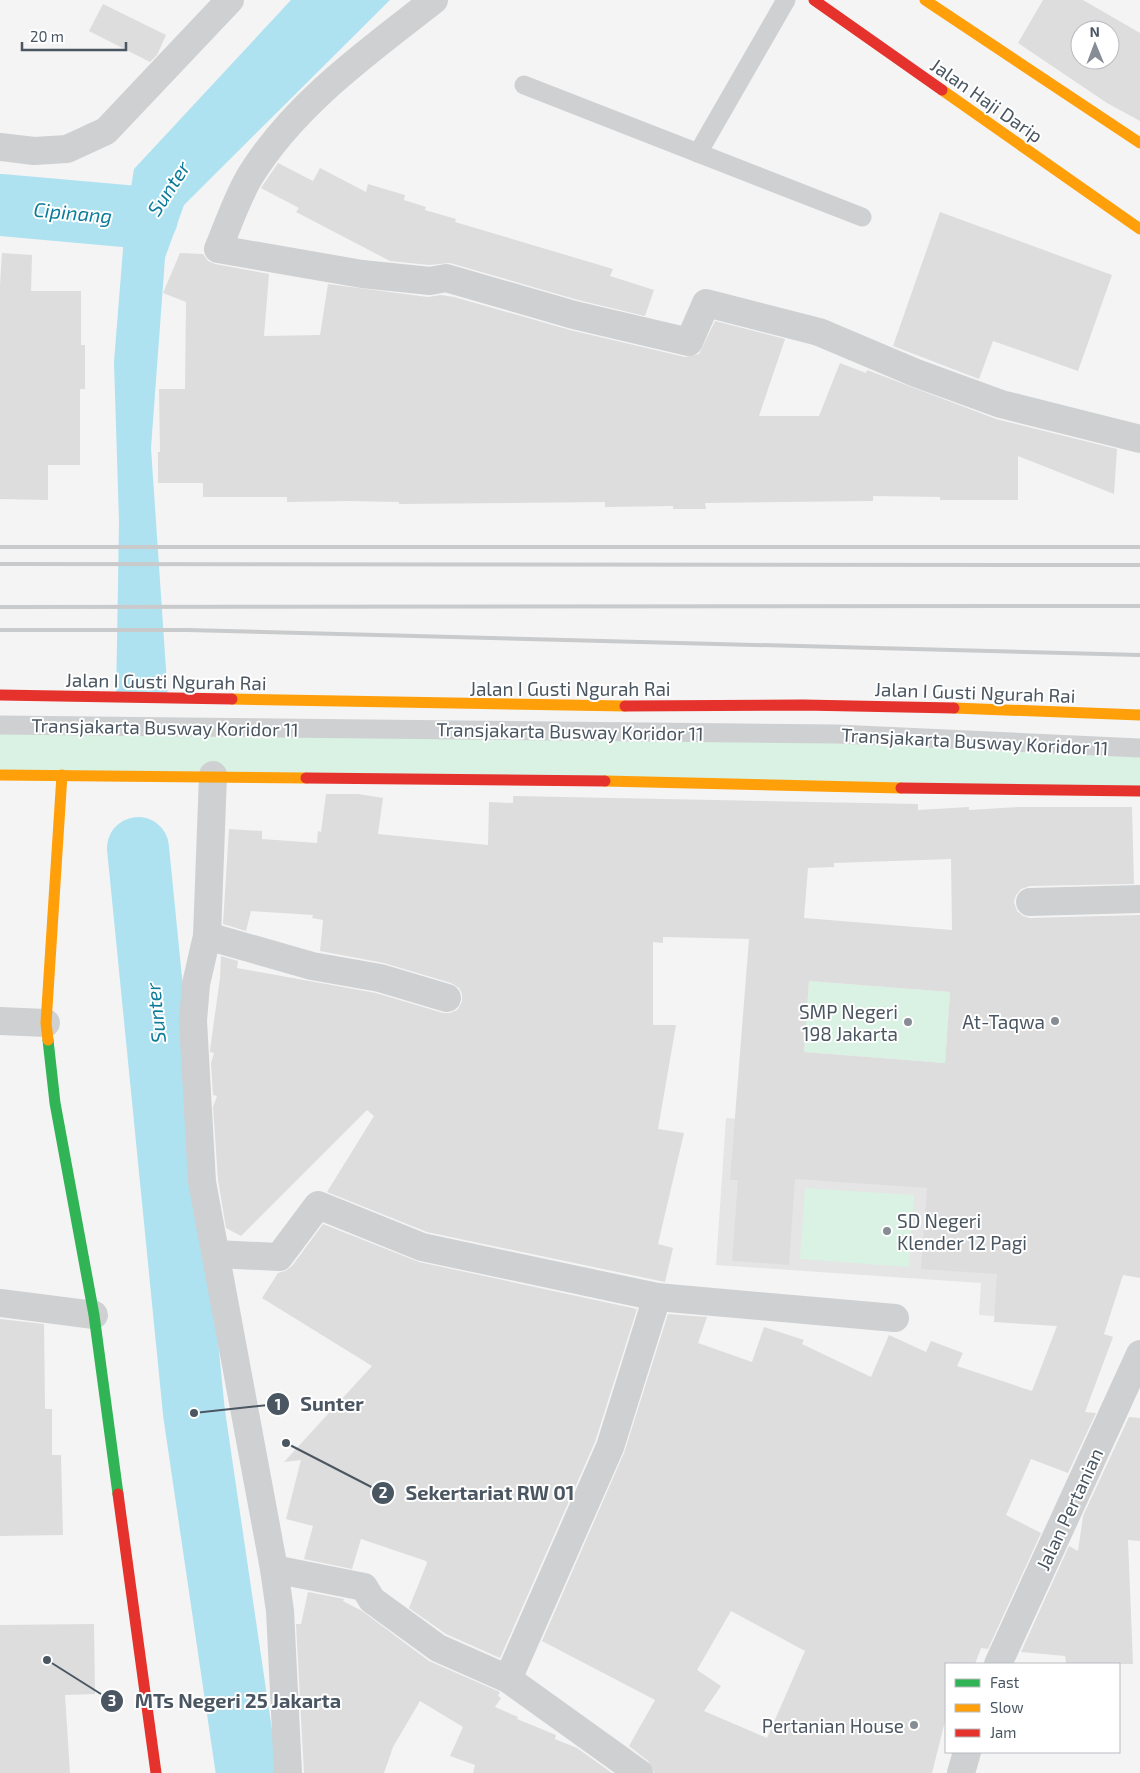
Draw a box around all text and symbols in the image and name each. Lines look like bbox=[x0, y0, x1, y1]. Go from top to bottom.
scale bar bbox=[22, 20, 126, 52]
north arrow bbox=[1070, 20, 1120, 70]
text: N bbox=[1090, 23, 1100, 40]
text: 20 m bbox=[30, 27, 64, 45]
street label: Jalan Haji Darip bbox=[927, 53, 1047, 147]
water label: Sunter bbox=[142, 155, 195, 220]
water label: Cipinang bbox=[33, 197, 113, 227]
street label: Jalan I Gusti Ngurah Rai bbox=[65, 668, 267, 694]
street label: Jalan I Gusti Ngurah Rai bbox=[469, 677, 671, 700]
street label: Jalan I Gusti Ngurah Rai bbox=[874, 677, 1076, 707]
street label: Transjakarta Busway Koridor 11 bbox=[31, 713, 299, 741]
street label: Transjakarta Busway Koridor 11 bbox=[436, 717, 704, 745]
street label: Transjakarta Busway Koridor 11 bbox=[841, 723, 1109, 759]
water label: Sunter bbox=[140, 981, 170, 1044]
place label: SMP Negeri 198 Jakarta bbox=[799, 1000, 898, 1045]
place label: At-Taqwa bbox=[962, 1010, 1045, 1033]
marker: At-Taqwa bbox=[1049, 1015, 1061, 1027]
marker: SMP Negeri 198 Jakarta bbox=[902, 1016, 914, 1028]
place label: SD Negeri Klender 12 Pagi bbox=[897, 1209, 1027, 1254]
marker: SD Negeri Klender 12 Pagi bbox=[881, 1225, 893, 1237]
callout: Sunter bbox=[265, 1387, 374, 1422]
text: Sunter bbox=[300, 1391, 364, 1415]
text: 1 bbox=[275, 1395, 281, 1413]
street label: Jalan Pertanian bbox=[1031, 1444, 1107, 1574]
callout: Sekertariat RW 01 bbox=[370, 1475, 584, 1510]
text: Sekertariat RW 01 bbox=[405, 1480, 575, 1504]
text: 2 bbox=[379, 1483, 388, 1501]
legend bbox=[945, 1663, 1120, 1753]
text: Fast bbox=[990, 1673, 1020, 1691]
callout: MTs Negeri 25 Jakarta bbox=[99, 1683, 351, 1718]
text: MTs Negeri 25 Jakarta bbox=[135, 1688, 341, 1712]
text: 3 bbox=[108, 1691, 116, 1709]
text: Slow bbox=[990, 1698, 1024, 1716]
place label: Pertanian House bbox=[762, 1714, 904, 1737]
marker: Pertanian House bbox=[908, 1719, 920, 1731]
text: Jam bbox=[990, 1723, 1016, 1741]

